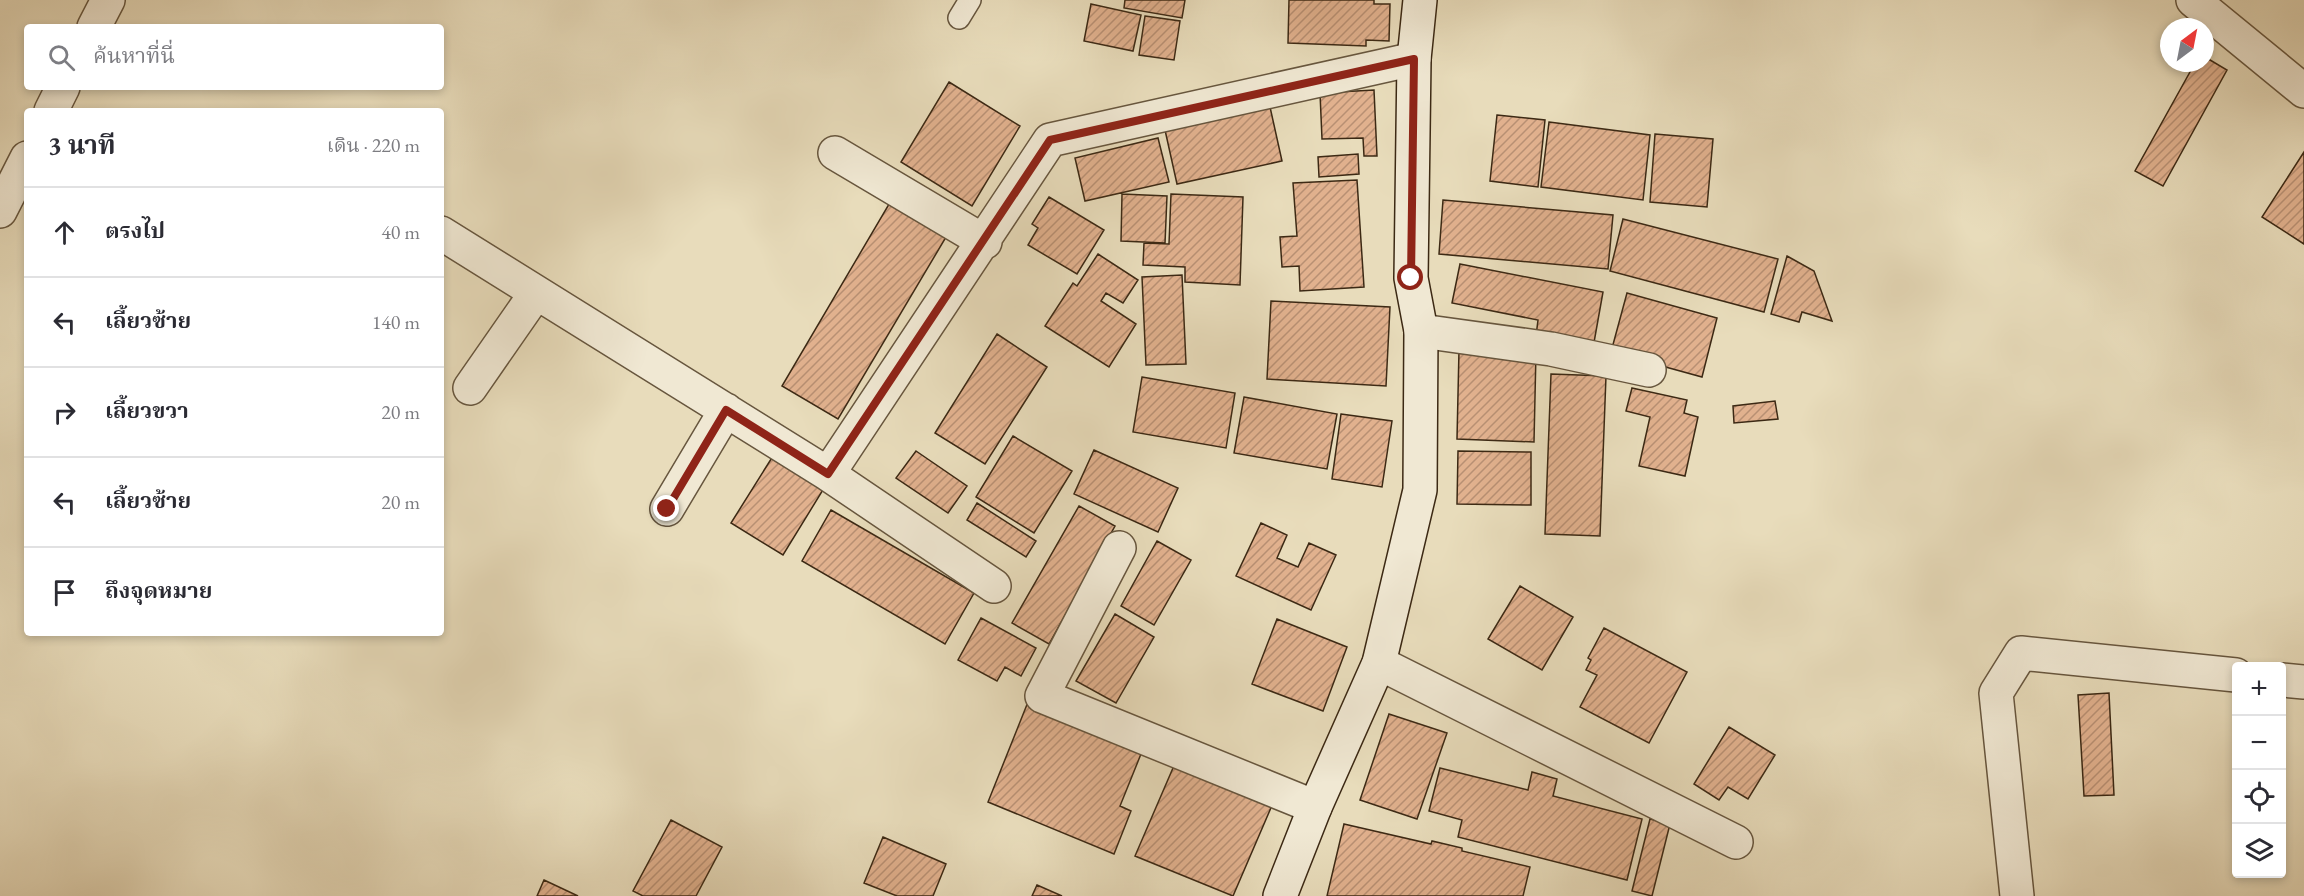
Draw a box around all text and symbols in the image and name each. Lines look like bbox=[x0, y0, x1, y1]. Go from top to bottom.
north arrow bbox=[2160, 18, 2214, 72]
search box bbox=[24, 24, 444, 90]
icon: search bbox=[45, 41, 78, 74]
text: ค้นหาที่นี่ bbox=[93, 41, 175, 70]
text: 3 นาที bbox=[48, 128, 115, 162]
text: เดิน · 220 m bbox=[327, 132, 420, 158]
icon: ahead bbox=[48, 216, 81, 249]
text: ตรงไป bbox=[105, 216, 165, 245]
text: 40 m bbox=[381, 219, 420, 245]
route start bbox=[1397, 264, 1423, 290]
icon: left bbox=[48, 306, 81, 339]
text: เลี้ยวซ้าย bbox=[105, 306, 191, 335]
text: 140 m bbox=[372, 309, 420, 335]
icon: right bbox=[48, 396, 81, 429]
text: เลี้ยวขวา bbox=[105, 396, 189, 425]
text: 20 m bbox=[381, 399, 420, 425]
icon: left bbox=[48, 486, 81, 519]
text: เลี้ยวซ้าย bbox=[105, 486, 191, 515]
text: 20 m bbox=[381, 489, 420, 515]
route end bbox=[653, 495, 679, 521]
icon: arrive bbox=[48, 576, 81, 609]
text: ถึงจุดหมาย bbox=[105, 576, 212, 605]
map controls bbox=[2232, 662, 2286, 878]
button: + bbox=[2232, 662, 2286, 716]
button: − bbox=[2232, 716, 2286, 770]
button: locate bbox=[2232, 770, 2286, 824]
button: layers bbox=[2232, 824, 2286, 878]

